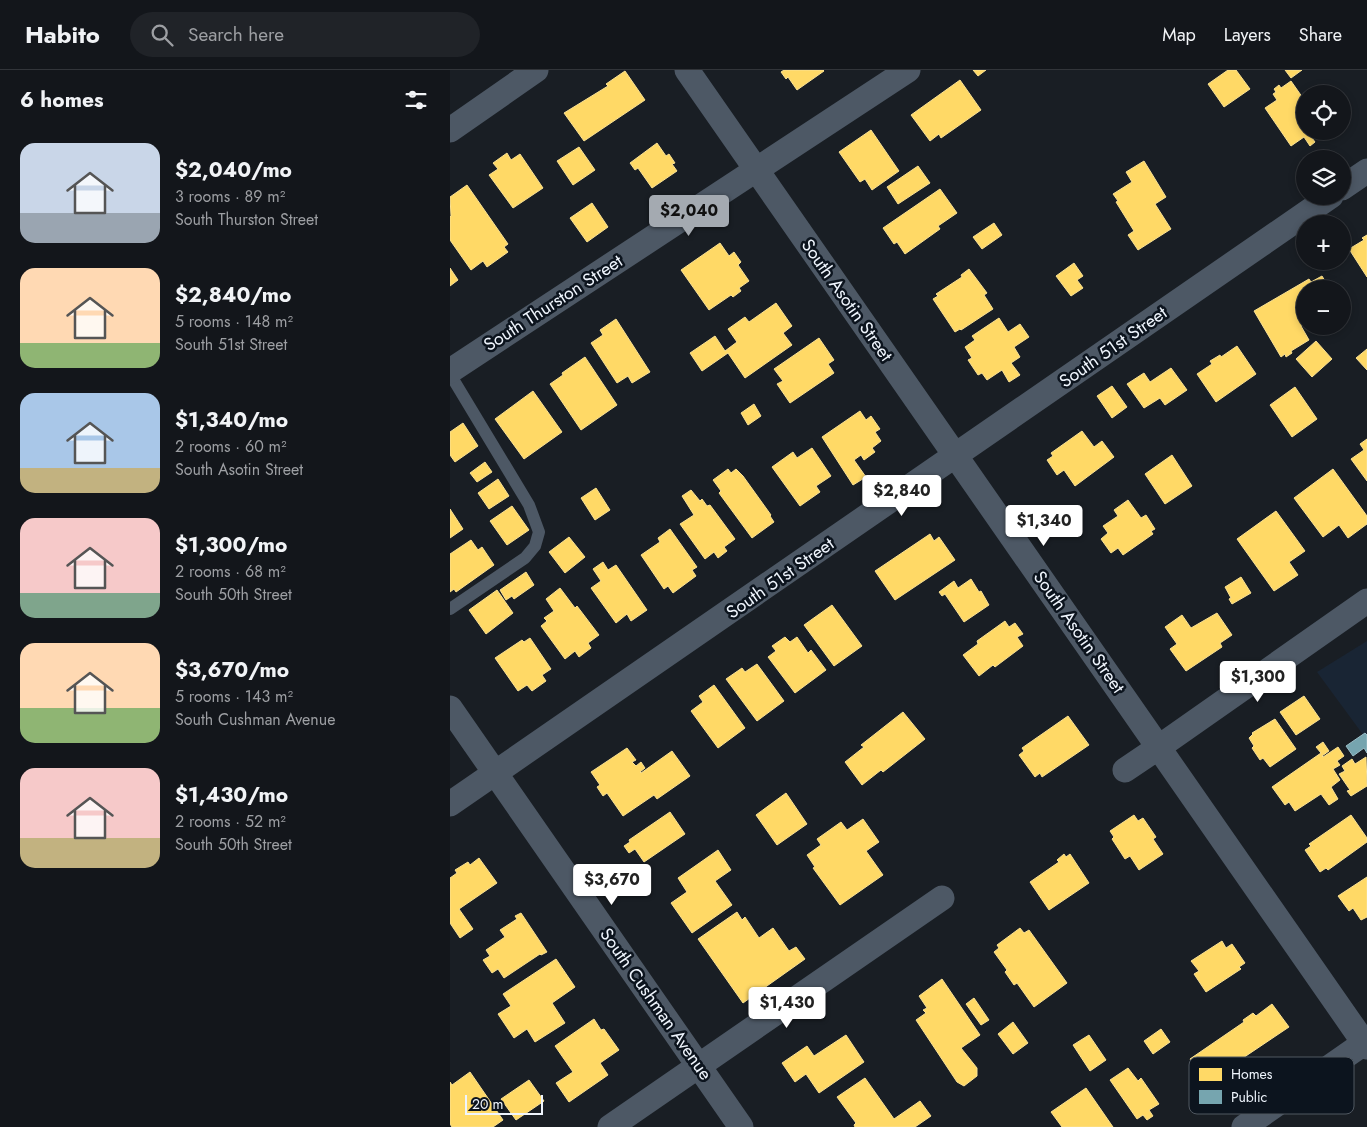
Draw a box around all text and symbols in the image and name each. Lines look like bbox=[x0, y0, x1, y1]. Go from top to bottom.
search box bbox=[130, 12, 480, 57]
text: Habito bbox=[25, 17, 100, 52]
icon: search bbox=[148, 21, 176, 49]
text: Search here bbox=[188, 21, 284, 48]
text: Map bbox=[1162, 22, 1196, 48]
text: Layers bbox=[1224, 22, 1271, 48]
text: Share bbox=[1299, 22, 1342, 48]
text: 6 homes bbox=[20, 85, 104, 115]
map controls bbox=[1296, 85, 1351, 335]
button: locate bbox=[1296, 85, 1351, 140]
icon: filters bbox=[402, 86, 430, 114]
button: layers bbox=[1296, 150, 1351, 205]
text: $2,040/mo bbox=[175, 155, 292, 185]
icon: home bbox=[60, 163, 120, 223]
text: 3 rooms · 89 m² bbox=[175, 185, 285, 208]
pin: $2,040 bbox=[648, 194, 730, 237]
text: $2,040 bbox=[660, 199, 718, 222]
text: South Thurston Street bbox=[175, 208, 318, 231]
button: + bbox=[1296, 215, 1351, 270]
street label: South Asotin Street bbox=[795, 234, 899, 367]
street label: South Thurston Street bbox=[478, 248, 628, 358]
text: $2,840/mo bbox=[175, 280, 291, 310]
button: − bbox=[1296, 280, 1351, 335]
icon: home bbox=[60, 288, 120, 348]
street label: South 51st Street bbox=[1054, 300, 1173, 394]
text: 5 rooms · 148 m² bbox=[175, 310, 293, 333]
text: South 51st Street bbox=[175, 333, 287, 356]
text: $1,340/mo bbox=[175, 405, 288, 435]
icon: home bbox=[60, 413, 120, 473]
text: 2 rooms · 60 m² bbox=[175, 435, 287, 458]
text: South Asotin Street bbox=[175, 458, 303, 481]
pin: $2,840 bbox=[861, 474, 943, 517]
text: $2,840 bbox=[873, 479, 931, 502]
pin: $1,340 bbox=[1003, 504, 1085, 547]
text: $1,340 bbox=[1017, 509, 1071, 532]
text: $1,300/mo bbox=[175, 530, 287, 560]
street label: South 51st Street bbox=[721, 531, 840, 625]
icon: home bbox=[60, 538, 120, 598]
text: 2 rooms · 68 m² bbox=[175, 560, 286, 583]
street label: South Asotin Street bbox=[1027, 566, 1131, 699]
text: South 50th Street bbox=[175, 583, 292, 606]
text: $3,670/mo bbox=[175, 655, 289, 685]
pin: $1,300 bbox=[1217, 660, 1299, 703]
icon: home bbox=[60, 663, 120, 723]
text: $1,300 bbox=[1231, 665, 1285, 688]
text: 5 rooms · 143 m² bbox=[175, 685, 293, 708]
text: South Cushman Avenue bbox=[175, 708, 335, 731]
text: $1,430/mo bbox=[175, 780, 288, 810]
icon: home bbox=[60, 788, 120, 848]
text: 2 rooms · 52 m² bbox=[175, 810, 286, 833]
text: South 50th Street bbox=[175, 833, 292, 856]
pin: $3,670 bbox=[571, 864, 653, 906]
text: $3,670 bbox=[584, 868, 640, 891]
street label: South Cushman Avenue bbox=[594, 923, 718, 1085]
pin: $1,430 bbox=[746, 986, 828, 1029]
text: $1,430 bbox=[760, 991, 814, 1014]
legend bbox=[1189, 1057, 1354, 1114]
text: Homes bbox=[1231, 1064, 1273, 1084]
text: Public bbox=[1231, 1087, 1267, 1107]
scale bar bbox=[465, 1092, 542, 1115]
text: 20 m bbox=[472, 1094, 504, 1114]

